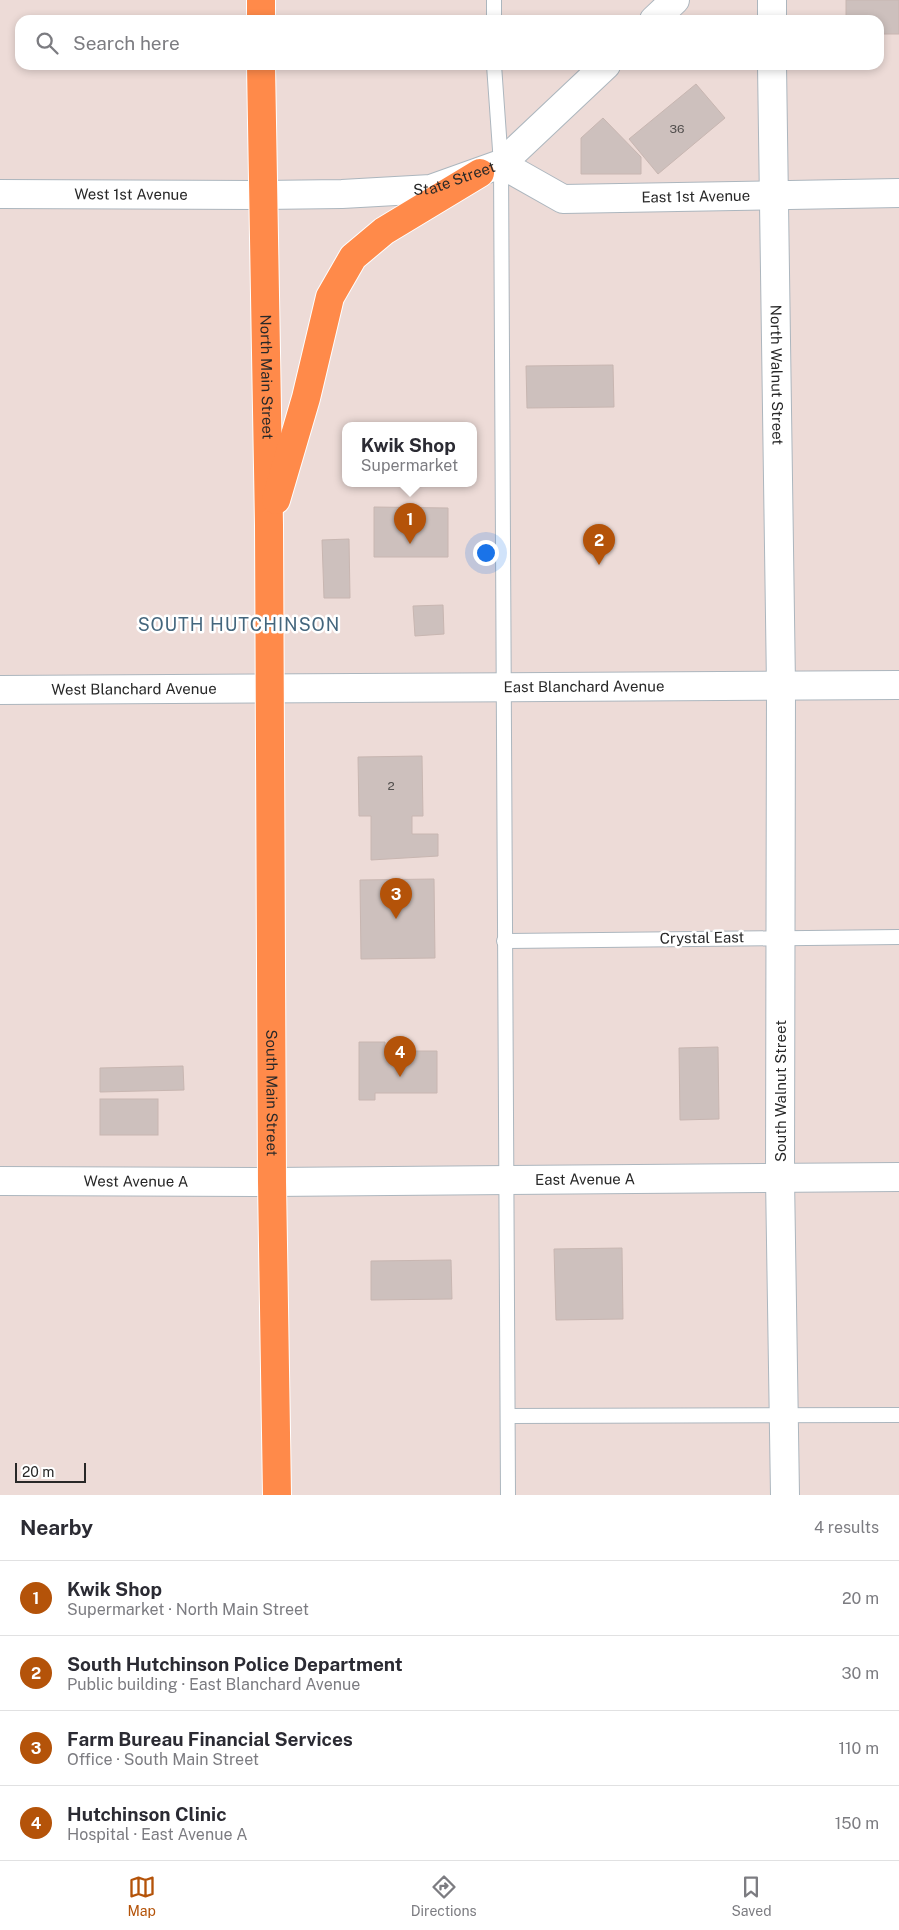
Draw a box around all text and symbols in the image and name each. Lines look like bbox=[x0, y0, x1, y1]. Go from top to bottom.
search box bbox=[15, 15, 884, 70]
icon: search bbox=[33, 29, 61, 57]
text: Search here bbox=[73, 32, 180, 54]
house number: 36 bbox=[670, 122, 684, 136]
street label: State Street bbox=[413, 158, 497, 198]
street label: West 1st Avenue bbox=[74, 185, 188, 203]
street label: East 1st Avenue bbox=[641, 187, 750, 206]
street label: North Walnut Street bbox=[767, 305, 787, 445]
street label: North Main Street bbox=[257, 314, 277, 440]
popup bbox=[342, 422, 477, 487]
text: Kwik Shop bbox=[361, 434, 456, 456]
text: Supermarket bbox=[361, 456, 458, 475]
pin: 1 bbox=[394, 503, 426, 544]
pin: 2 bbox=[583, 524, 615, 565]
your location bbox=[473, 540, 499, 566]
district label: SOUTH HUTCHINSON bbox=[138, 614, 340, 635]
street label: East Blanchard Avenue bbox=[504, 677, 664, 695]
street label: West Blanchard Avenue bbox=[51, 680, 217, 698]
house number: 2 bbox=[387, 779, 395, 793]
pin: 3 bbox=[380, 878, 412, 919]
street label: Crystal East bbox=[660, 928, 745, 947]
street label: South Walnut Street bbox=[772, 1020, 789, 1162]
street label: South Main Street bbox=[263, 1029, 281, 1157]
pin: 4 bbox=[384, 1036, 416, 1077]
street label: East Avenue A bbox=[535, 1170, 635, 1188]
street label: West Avenue A bbox=[84, 1172, 189, 1190]
scale bar bbox=[15, 1460, 86, 1483]
text: 20 m bbox=[22, 1464, 54, 1480]
text: Nearby bbox=[20, 1515, 93, 1540]
text: 4 results bbox=[814, 1518, 879, 1537]
text: Kwik Shop bbox=[67, 1578, 162, 1600]
text: 1 bbox=[33, 1589, 39, 1608]
text: 20 m bbox=[842, 1589, 879, 1608]
text: Supermarket · North Main Street bbox=[67, 1600, 309, 1619]
text: South Hutchinson Police Department bbox=[67, 1653, 403, 1675]
text: 2 bbox=[31, 1664, 41, 1683]
text: 30 m bbox=[842, 1664, 879, 1683]
text: Public building · East Blanchard Avenue bbox=[67, 1675, 360, 1694]
text: Farm Bureau Financial Services bbox=[67, 1728, 353, 1750]
text: 3 bbox=[31, 1739, 41, 1758]
text: 110 m bbox=[838, 1739, 879, 1758]
text: Office · South Main Street bbox=[67, 1750, 259, 1769]
text: Hutchinson Clinic bbox=[67, 1803, 227, 1825]
text: 4 bbox=[31, 1814, 41, 1833]
text: 150 m bbox=[835, 1814, 879, 1833]
text: Hospital · East Avenue A bbox=[67, 1825, 248, 1844]
tab: Map bbox=[127, 1873, 156, 1919]
tab: Directions bbox=[411, 1873, 477, 1919]
tab: Saved bbox=[731, 1873, 772, 1919]

